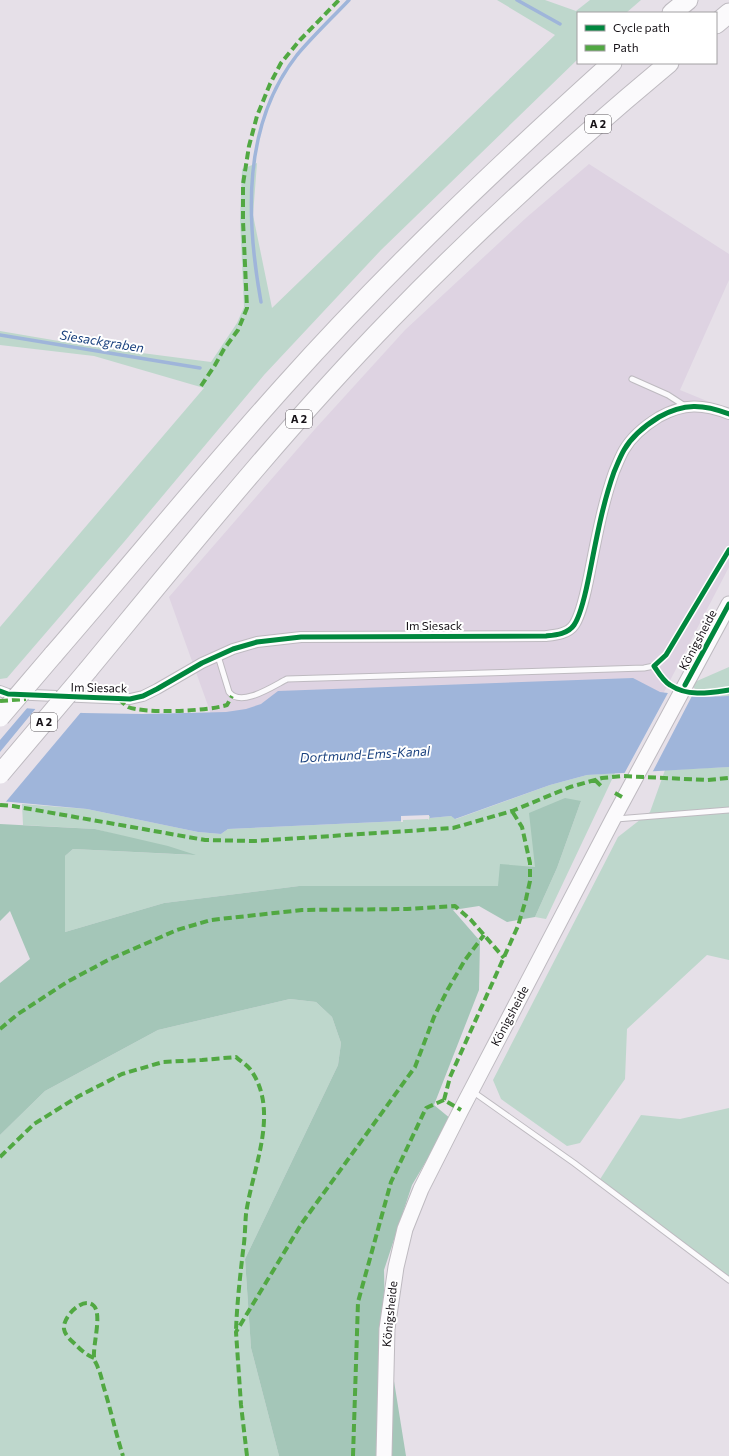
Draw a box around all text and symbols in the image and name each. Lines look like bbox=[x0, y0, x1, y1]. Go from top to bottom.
legend bbox=[577, 12, 717, 64]
text: Cycle path bbox=[613, 20, 670, 34]
text: Path bbox=[613, 40, 639, 54]
road number: A 2 bbox=[585, 115, 611, 133]
water label: Siesackgraben bbox=[59, 326, 145, 356]
road number: A 2 bbox=[286, 410, 312, 428]
street label: Königsheide bbox=[675, 607, 719, 672]
street label: Im Siesack bbox=[406, 618, 463, 632]
street label: Im Siesack bbox=[71, 680, 128, 695]
road number: A 2 bbox=[31, 713, 57, 731]
water label: Dortmund-Ems-Kanal bbox=[299, 743, 431, 765]
street label: Königsheide bbox=[487, 983, 531, 1048]
street label: Königsheide bbox=[379, 1280, 399, 1348]

